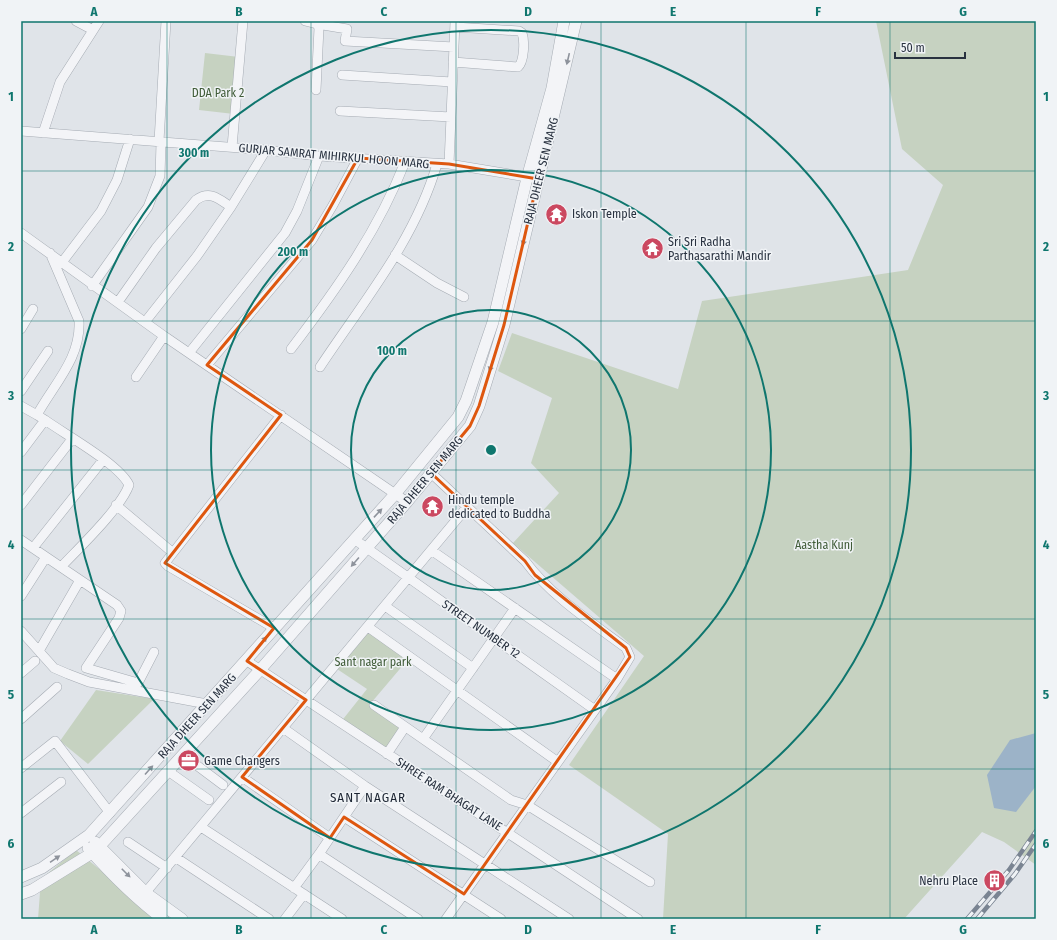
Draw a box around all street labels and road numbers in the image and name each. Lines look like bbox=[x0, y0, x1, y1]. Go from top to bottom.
street label: RAJA DHEER SEN MARG bbox=[521, 116, 561, 226]
street label: GURJAR SAMRAT MIHIRKUL HOON MARG bbox=[238, 141, 430, 171]
street label: RAJA DHEER SEN MARG bbox=[384, 433, 466, 527]
street label: STREET NUMBER 12 bbox=[439, 597, 523, 661]
street label: RAJA DHEER SEN MARG bbox=[155, 670, 239, 762]
street label: SHREE RAM BHAGAT LANE bbox=[393, 754, 505, 834]

